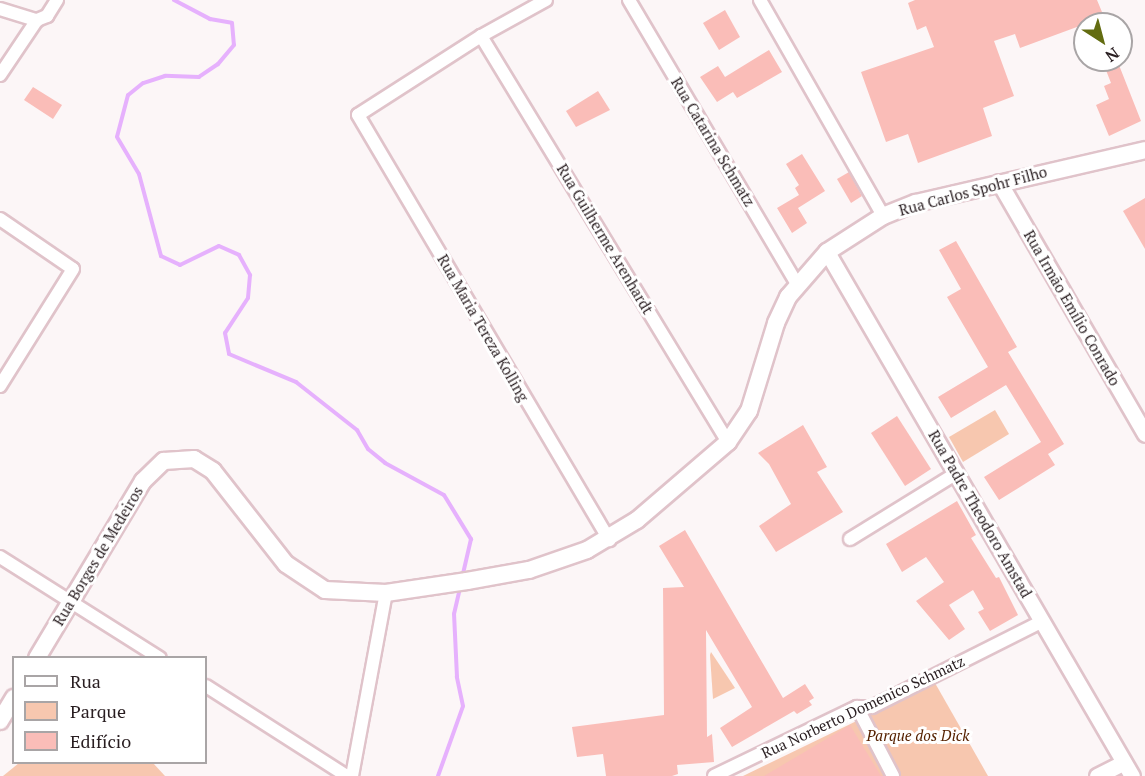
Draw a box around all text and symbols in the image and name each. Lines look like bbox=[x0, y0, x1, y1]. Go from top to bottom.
north arrow bbox=[1073, 12, 1133, 72]
text: N bbox=[1101, 42, 1124, 67]
street label: Rua Catarina Schmatz bbox=[667, 74, 759, 210]
street label: Rua Guilherme Arenhardt bbox=[553, 161, 657, 317]
street label: Rua Carlos Spohr Filho bbox=[897, 163, 1049, 219]
street label: Rua Irmão Emílio Conrado bbox=[1020, 227, 1124, 389]
street label: Rua Maria Tereza Kolling bbox=[434, 251, 532, 405]
street label: Rua Padre Theodoro Amstad bbox=[925, 427, 1035, 601]
street label: Rua Borges de Medeiros bbox=[49, 483, 147, 629]
street label: Rua Norberto Domenico Schmatz bbox=[759, 652, 967, 762]
legend bbox=[12, 656, 207, 764]
text: Rua bbox=[70, 669, 101, 693]
text: Parque bbox=[70, 699, 126, 723]
park label: Parque dos Dick bbox=[867, 727, 969, 745]
text: Edifício bbox=[70, 729, 131, 753]

